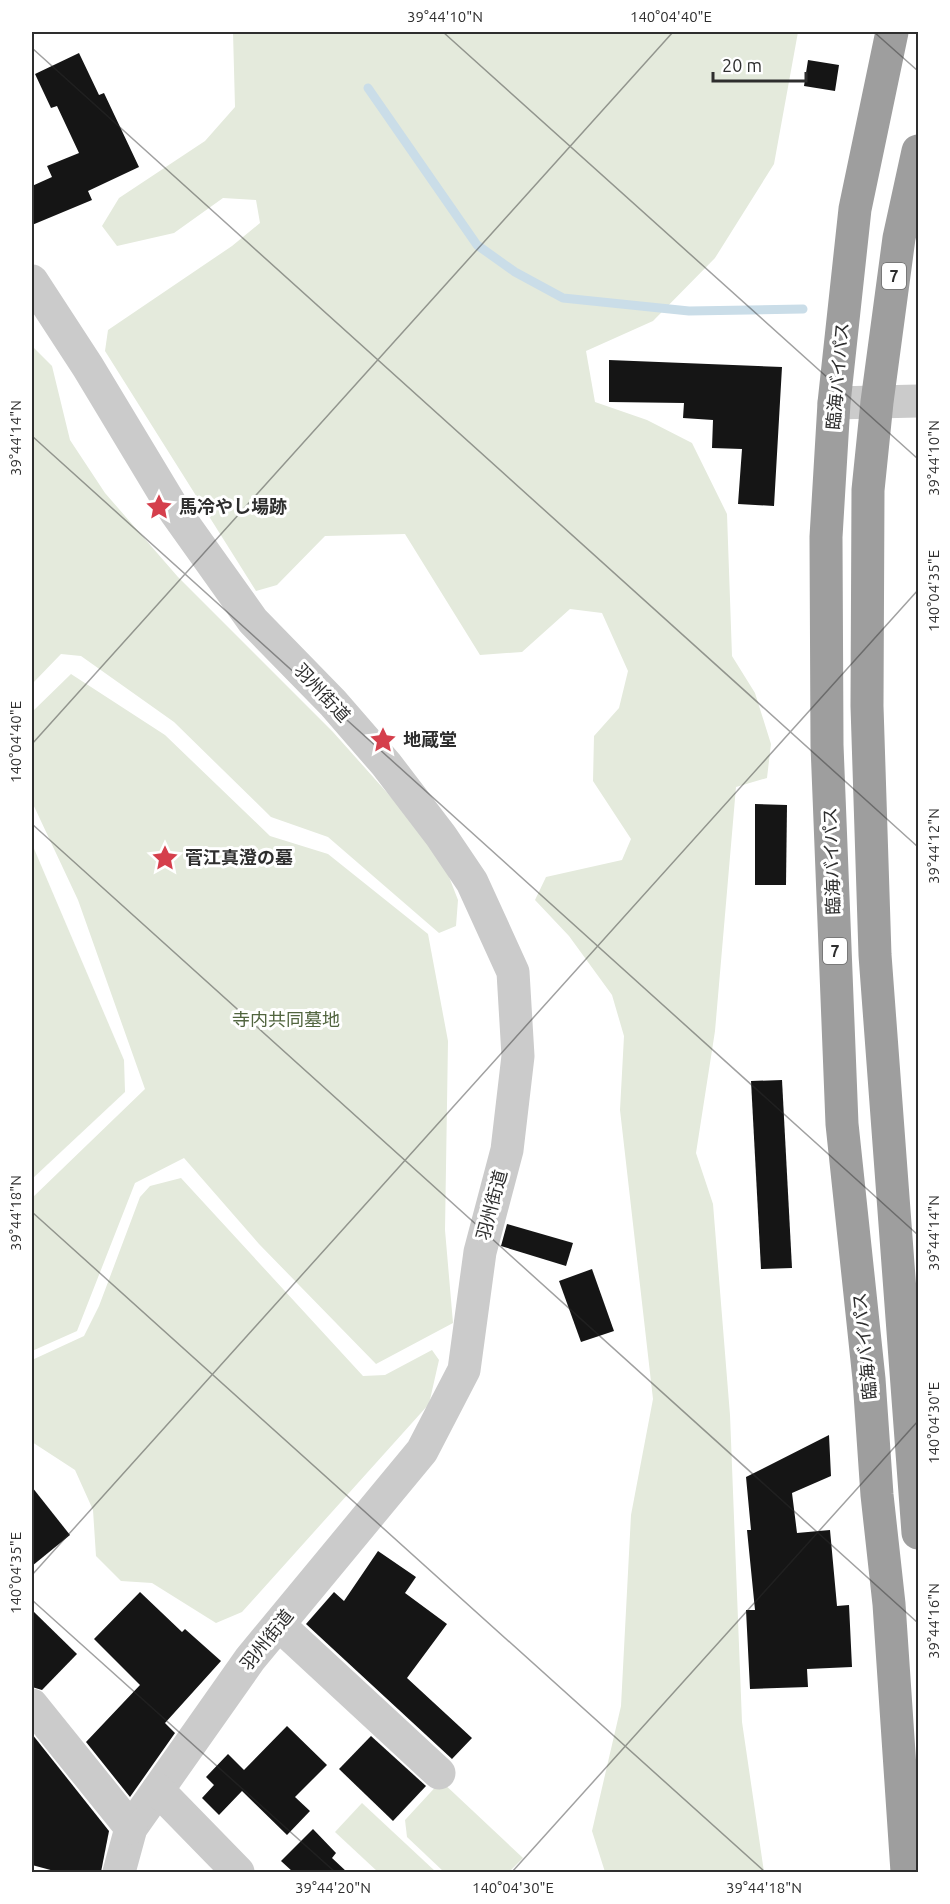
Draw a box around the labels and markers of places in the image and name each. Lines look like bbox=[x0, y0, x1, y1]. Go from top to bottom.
place icon: 馬冷やし場跡 bbox=[144, 492, 174, 522]
place label: 馬冷やし場跡 bbox=[179, 496, 287, 516]
place icon: 地蔵堂 bbox=[368, 725, 398, 755]
place label: 地蔵堂 bbox=[403, 729, 457, 749]
place icon: 菅江真澄の墓 bbox=[150, 843, 180, 873]
place label: 菅江真澄の墓 bbox=[185, 847, 293, 867]

